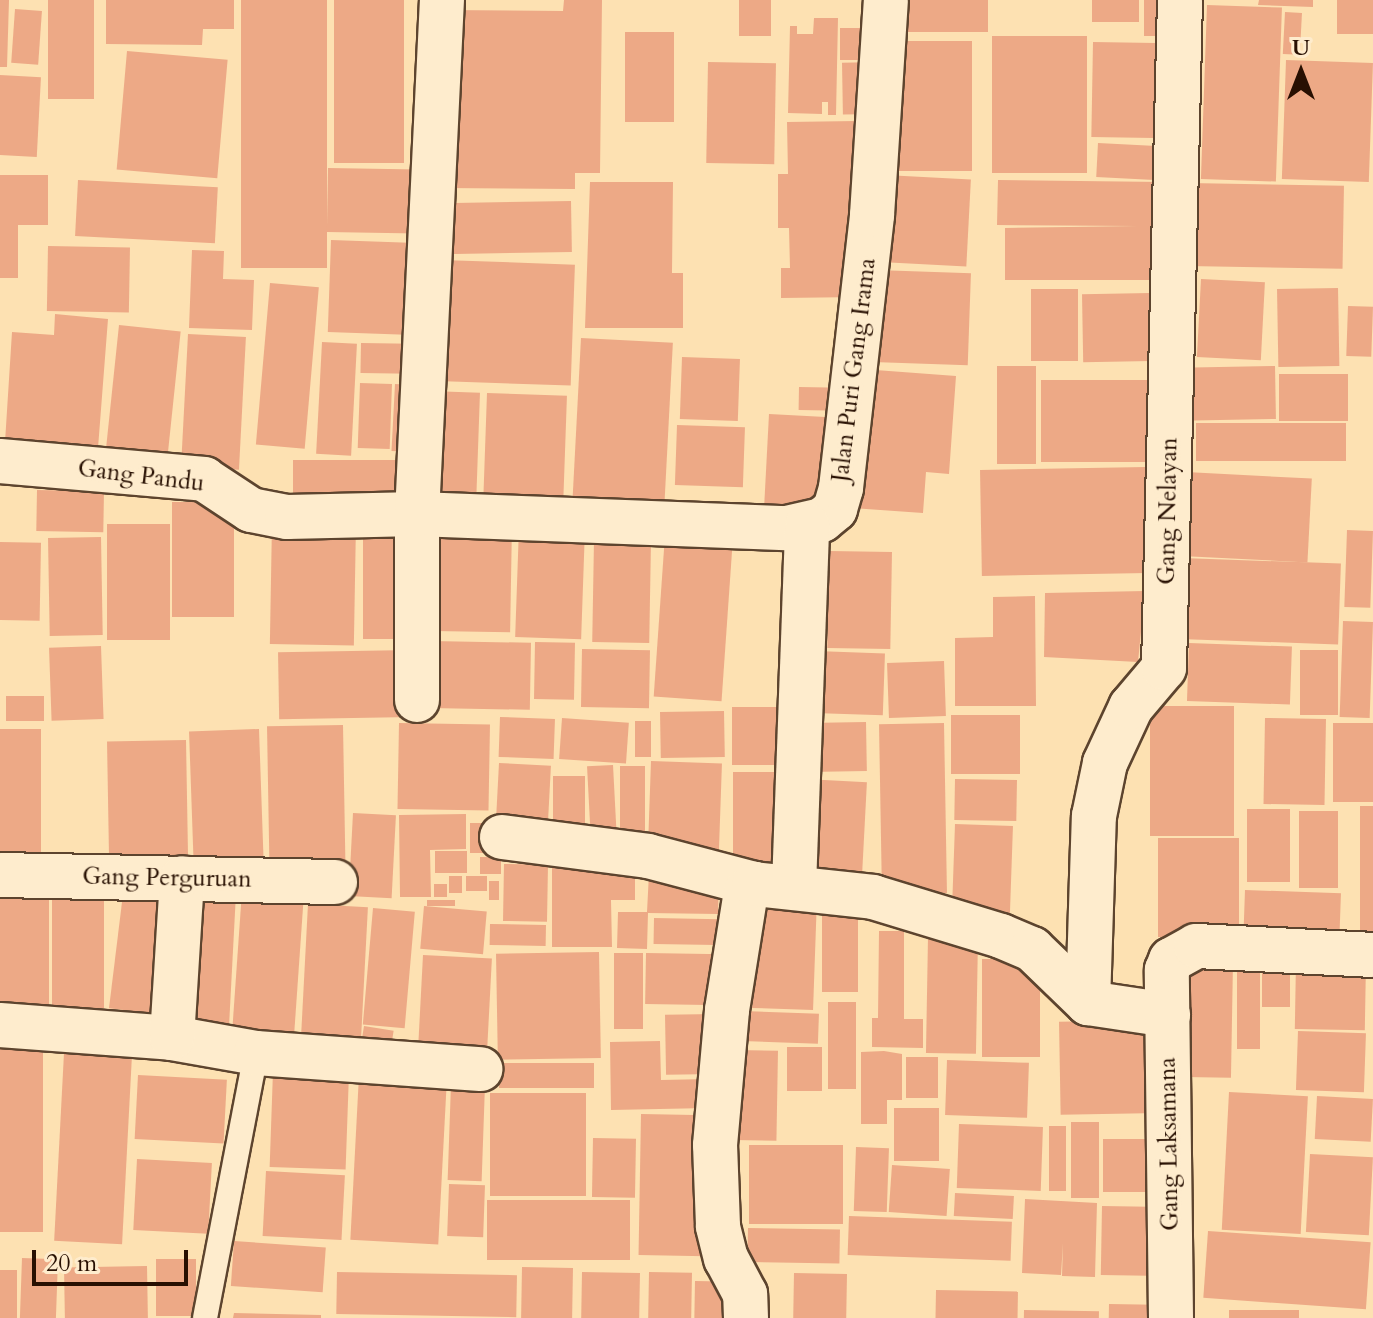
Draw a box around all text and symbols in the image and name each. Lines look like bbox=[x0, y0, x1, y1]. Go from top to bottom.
north arrow bbox=[1261, 32, 1341, 112]
text: U bbox=[1292, 33, 1310, 63]
street label: Jalan Puri Gang Irama bbox=[826, 256, 882, 484]
street label: Gang Nelayan bbox=[1152, 437, 1184, 585]
street label: Gang Pandu bbox=[76, 454, 206, 498]
street label: Gang Perguruan bbox=[82, 862, 252, 894]
street label: Gang Laksamana bbox=[1153, 1057, 1185, 1231]
scale bar bbox=[36, 1234, 192, 1284]
text: 20 m bbox=[46, 1247, 97, 1280]

